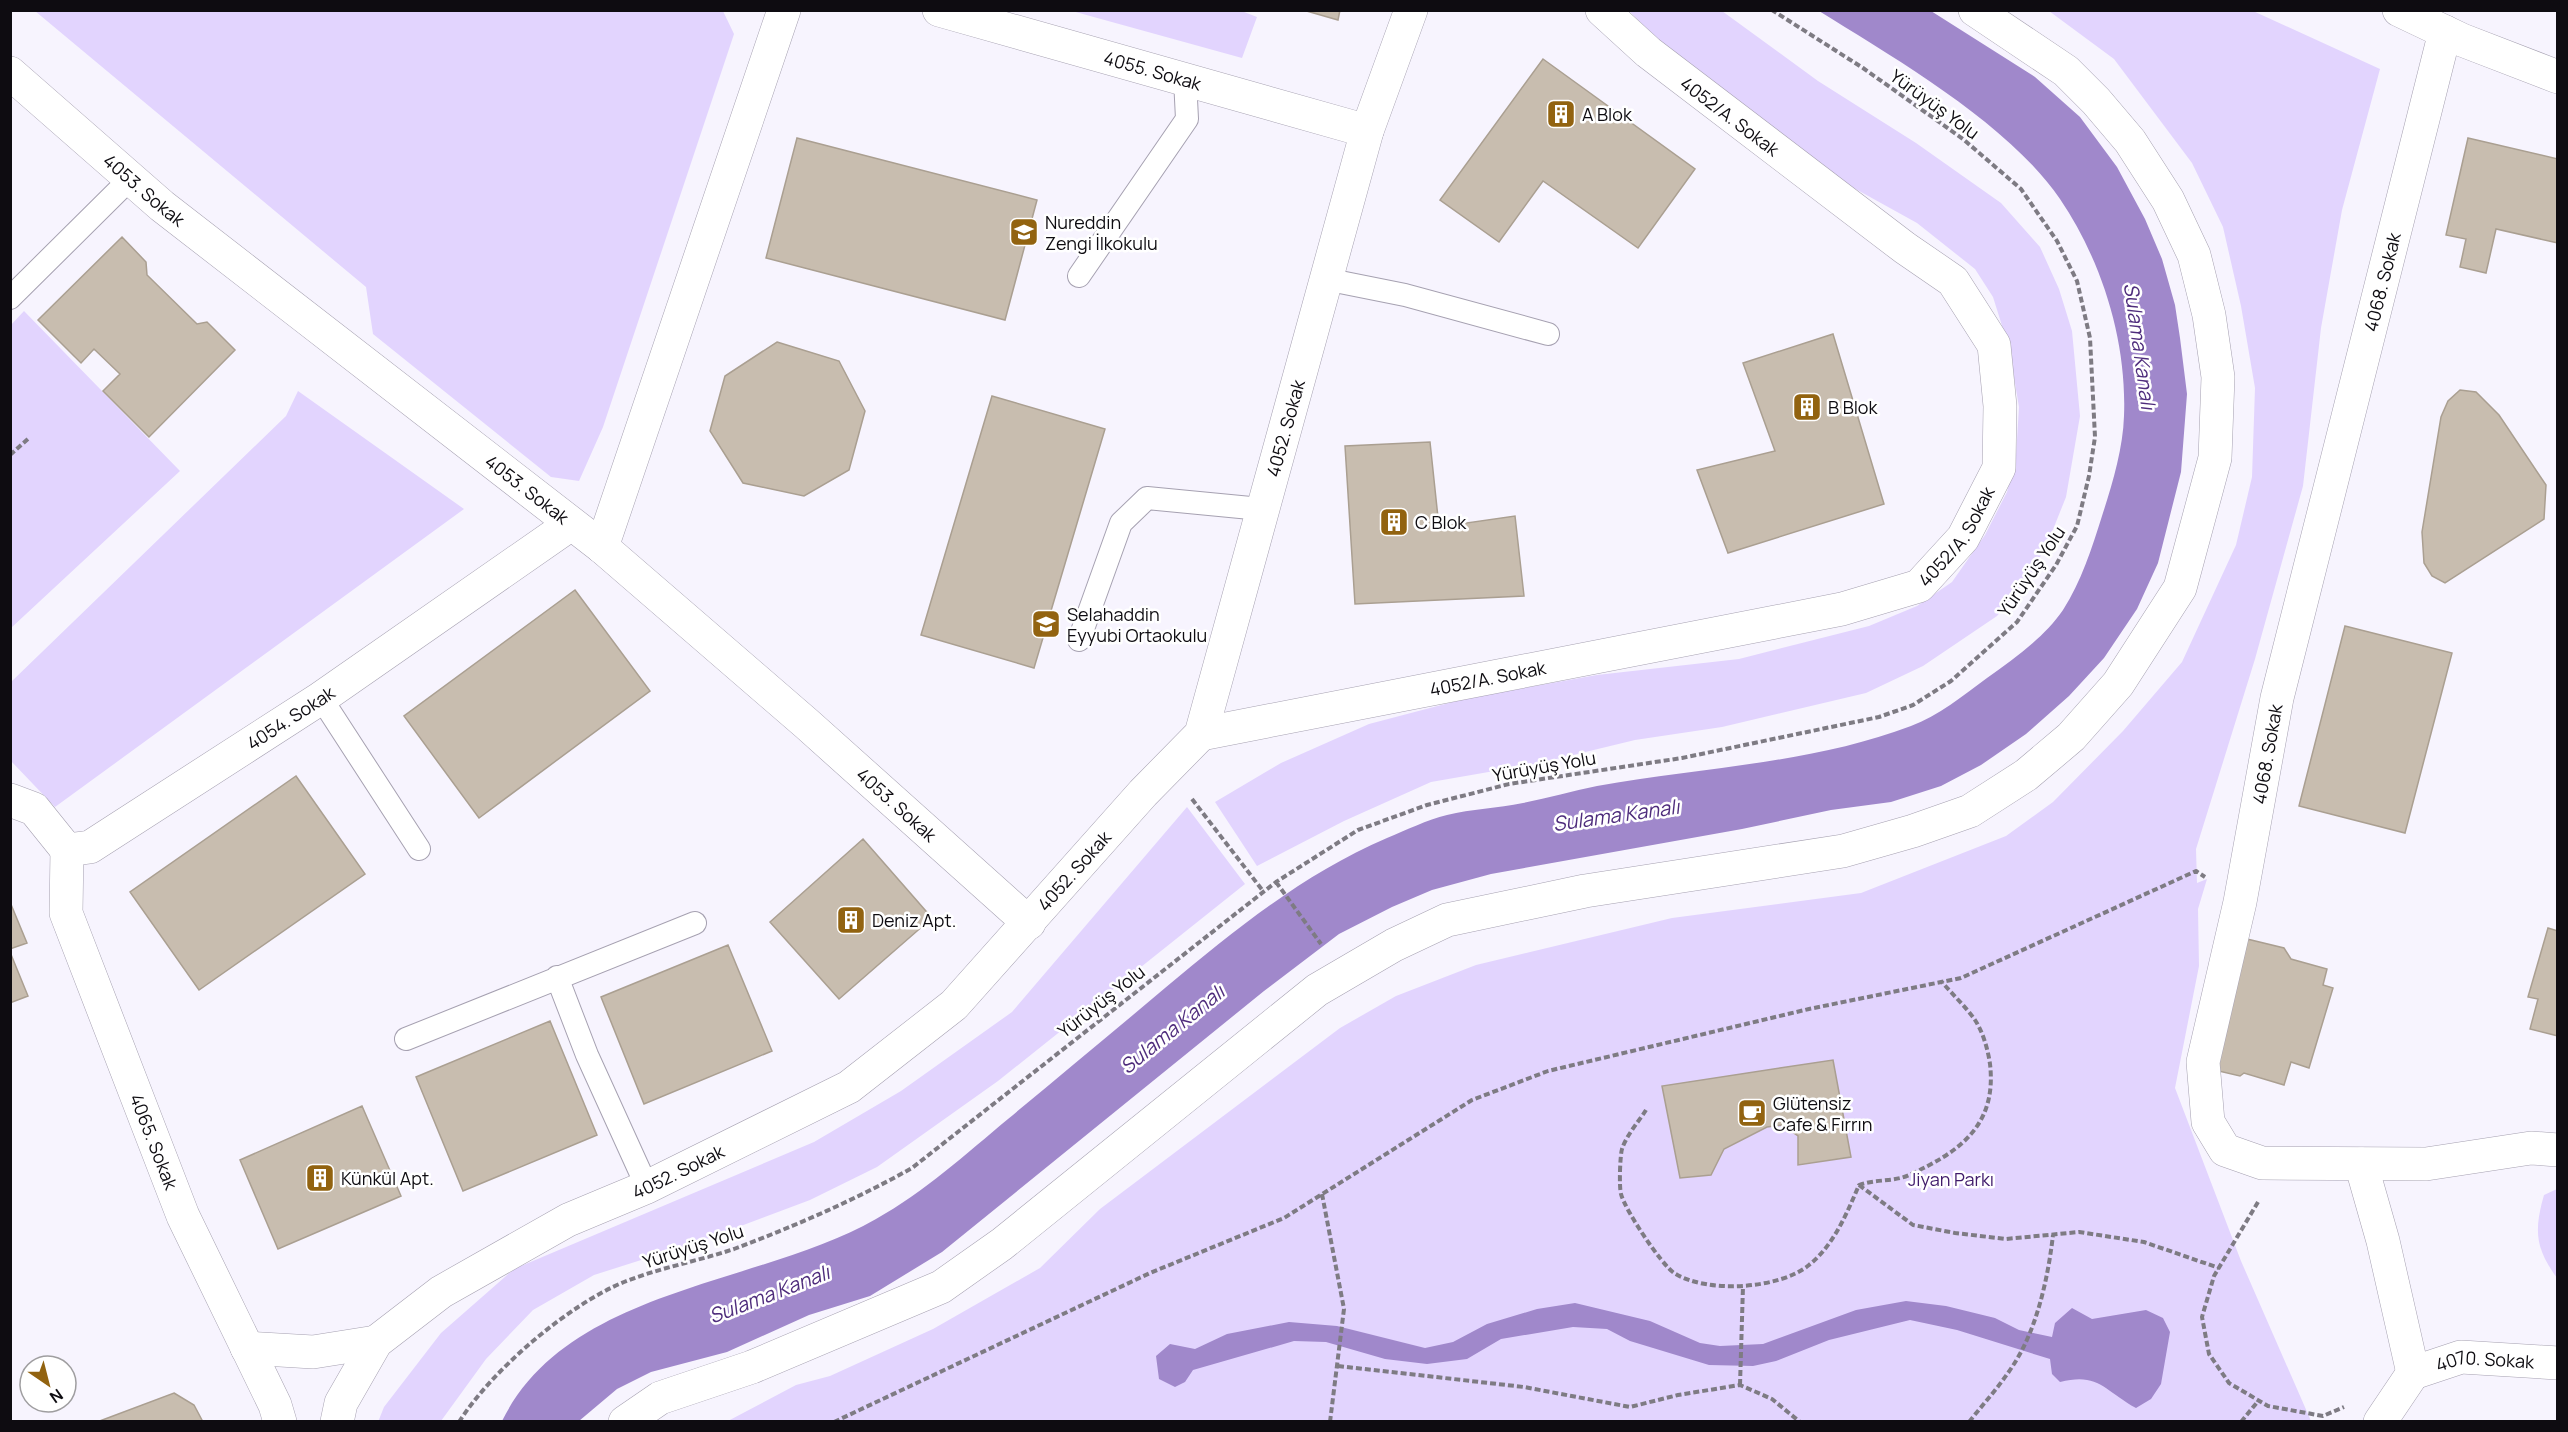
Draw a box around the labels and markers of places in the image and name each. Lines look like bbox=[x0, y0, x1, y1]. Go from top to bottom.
building icon: A Blok bbox=[1545, 98, 1577, 130]
place label: A Blok bbox=[1582, 102, 1633, 126]
place label: Nureddin Zengi İlkokulu bbox=[1045, 210, 1158, 255]
school or university icon: Nureddin Zengi İlkokulu bbox=[1008, 216, 1040, 248]
building icon: B Blok bbox=[1791, 391, 1823, 423]
place label: B Blok bbox=[1828, 395, 1879, 419]
building icon: C Blok bbox=[1378, 506, 1410, 538]
place label: C Blok bbox=[1415, 510, 1467, 534]
place label: Selahaddin Eyyubi Ortaokulu bbox=[1067, 602, 1207, 647]
school or university icon: Selahaddin Eyyubi Ortaokulu bbox=[1030, 608, 1062, 640]
building icon: Deniz Apt. bbox=[835, 904, 867, 936]
place label: Deniz Apt. bbox=[872, 908, 956, 932]
place label: Glütensiz Cafe & Fırrın bbox=[1773, 1091, 1873, 1136]
cafe icon: Glütensiz Cafe & Fırrın bbox=[1736, 1097, 1768, 1129]
building icon: Künkül Apt. bbox=[304, 1162, 336, 1194]
place label: Künkül Apt. bbox=[341, 1166, 434, 1190]

